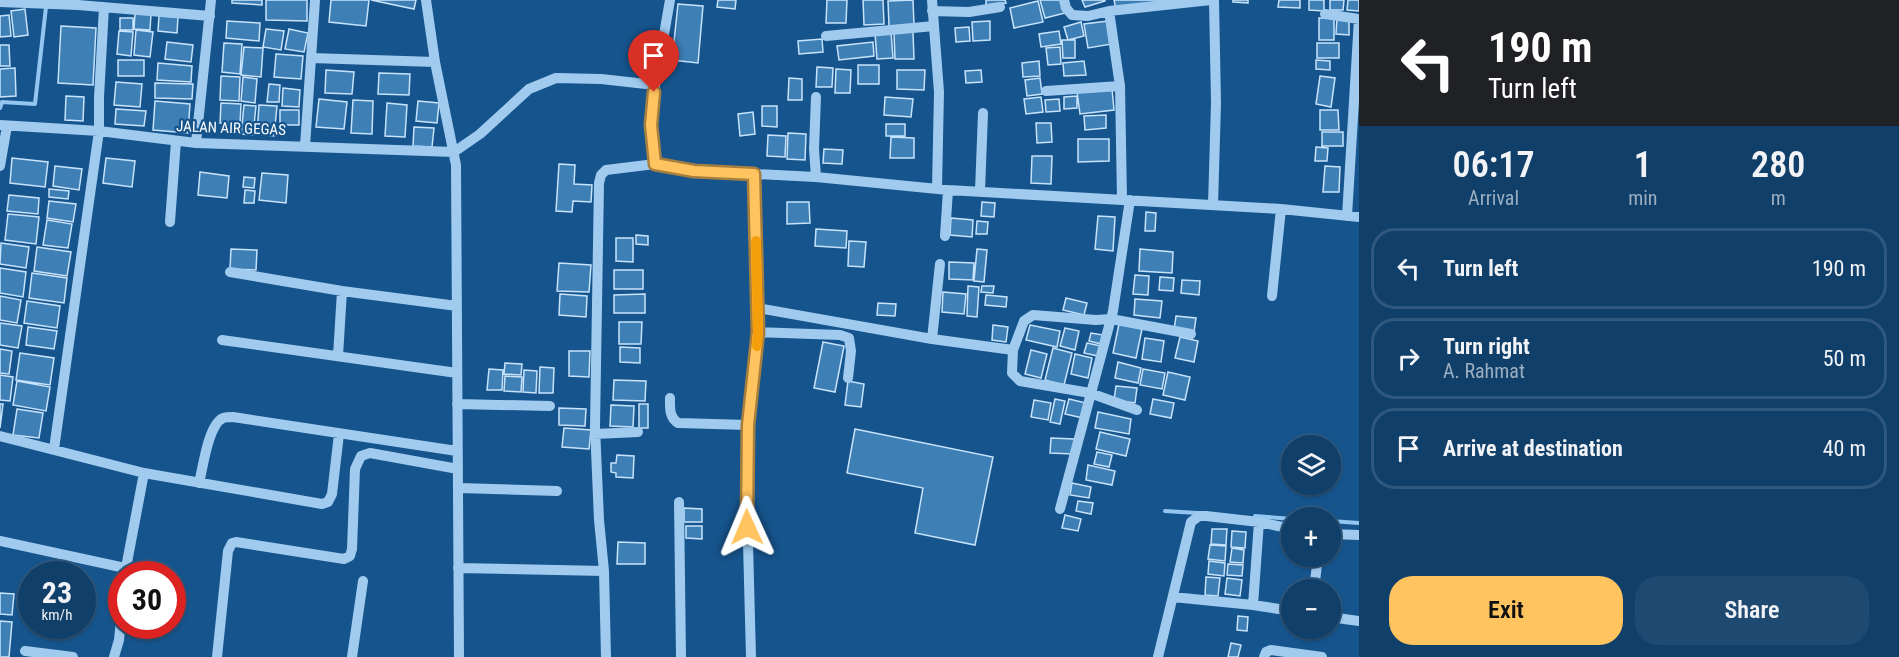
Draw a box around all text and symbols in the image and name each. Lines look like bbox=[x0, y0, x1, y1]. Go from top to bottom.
text: 190 m bbox=[1488, 23, 1593, 72]
icon: left bbox=[1389, 24, 1467, 102]
pin bbox=[628, 30, 679, 92]
icon: arrive bbox=[637, 39, 670, 72]
text: Turn left bbox=[1488, 73, 1577, 105]
street label: JALAN AIR GEGAS bbox=[176, 117, 286, 139]
text: 06:17 bbox=[1453, 144, 1535, 186]
text: 1 bbox=[1634, 144, 1652, 186]
text: 280 bbox=[1751, 144, 1805, 186]
text: Arrival bbox=[1468, 186, 1519, 210]
text: min bbox=[1628, 186, 1657, 210]
text: m bbox=[1771, 186, 1786, 210]
icon: left bbox=[1392, 252, 1425, 285]
text: Turn left bbox=[1443, 256, 1518, 281]
text: 190 m bbox=[1812, 256, 1866, 281]
text: Turn right bbox=[1443, 334, 1530, 359]
icon: right bbox=[1392, 342, 1425, 375]
text: 50 m bbox=[1823, 346, 1866, 371]
text: A. Rahmat bbox=[1443, 359, 1525, 383]
icon: arrive bbox=[1392, 432, 1425, 465]
map controls bbox=[1281, 435, 1341, 639]
button: layers bbox=[1281, 435, 1341, 495]
text: Arrive at destination bbox=[1443, 436, 1623, 461]
text: 40 m bbox=[1823, 436, 1866, 461]
position arrow bbox=[715, 495, 779, 559]
button: + bbox=[1281, 507, 1341, 567]
speed limit sign: 30 bbox=[108, 561, 186, 639]
text: 23 bbox=[42, 575, 72, 610]
button: Exit bbox=[1389, 576, 1623, 645]
button: Share bbox=[1635, 576, 1869, 645]
button: − bbox=[1281, 579, 1341, 639]
text: km/h bbox=[42, 606, 72, 624]

